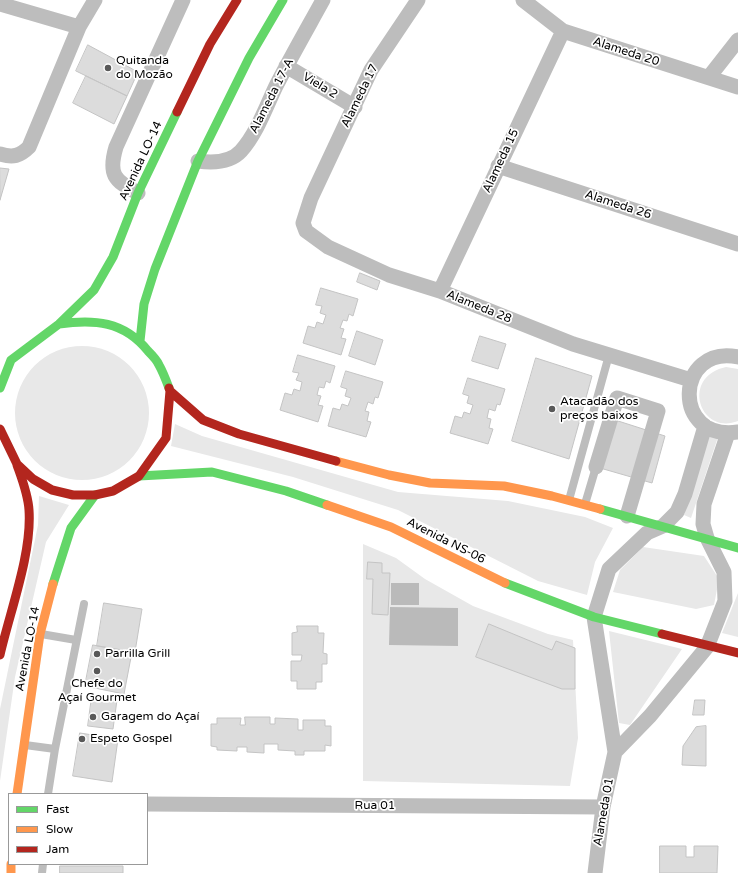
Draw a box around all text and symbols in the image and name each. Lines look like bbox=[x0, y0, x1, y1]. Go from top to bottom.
street label: Alameda 20 bbox=[591, 35, 661, 69]
place label: Quitanda do Mozão bbox=[116, 54, 173, 82]
street label: Alameda 17-A bbox=[247, 56, 297, 136]
street label: Alameda 17 bbox=[338, 62, 382, 130]
marker: Quitanda do Mozão bbox=[103, 63, 113, 73]
street label: Viela 2 bbox=[300, 70, 340, 102]
street label: Avenida LO-14 bbox=[116, 119, 166, 203]
street label: Alameda 15 bbox=[480, 127, 522, 195]
street label: Alameda 26 bbox=[583, 188, 653, 222]
street label: Alameda 28 bbox=[444, 287, 514, 327]
place label: Atacadão dos preços baixos bbox=[560, 395, 639, 423]
marker: Atacadão dos preços baixos bbox=[547, 404, 557, 414]
street label: Avenida NS-06 bbox=[404, 515, 488, 567]
street label: Avenida LO-14 bbox=[13, 605, 43, 693]
place label: Parrilla Grill bbox=[105, 647, 170, 661]
marker: Parrilla Grill bbox=[92, 649, 102, 659]
marker: Chefe do Açaí Gourmet bbox=[92, 666, 102, 676]
place label: Chefe do Açaí Gourmet bbox=[58, 677, 136, 705]
place label: Garagem do Açaí bbox=[101, 710, 200, 724]
marker: Garagem do Açaí bbox=[88, 712, 98, 722]
place label: Espeto Gospel bbox=[90, 732, 172, 746]
marker: Espeto Gospel bbox=[77, 734, 87, 744]
street label: Alameda 01 bbox=[591, 777, 617, 847]
legend bbox=[8, 793, 148, 865]
street label: Rua 01 bbox=[355, 799, 395, 813]
text: Fast bbox=[46, 802, 69, 816]
text: Slow bbox=[46, 822, 73, 836]
text: Jam bbox=[46, 842, 69, 856]

